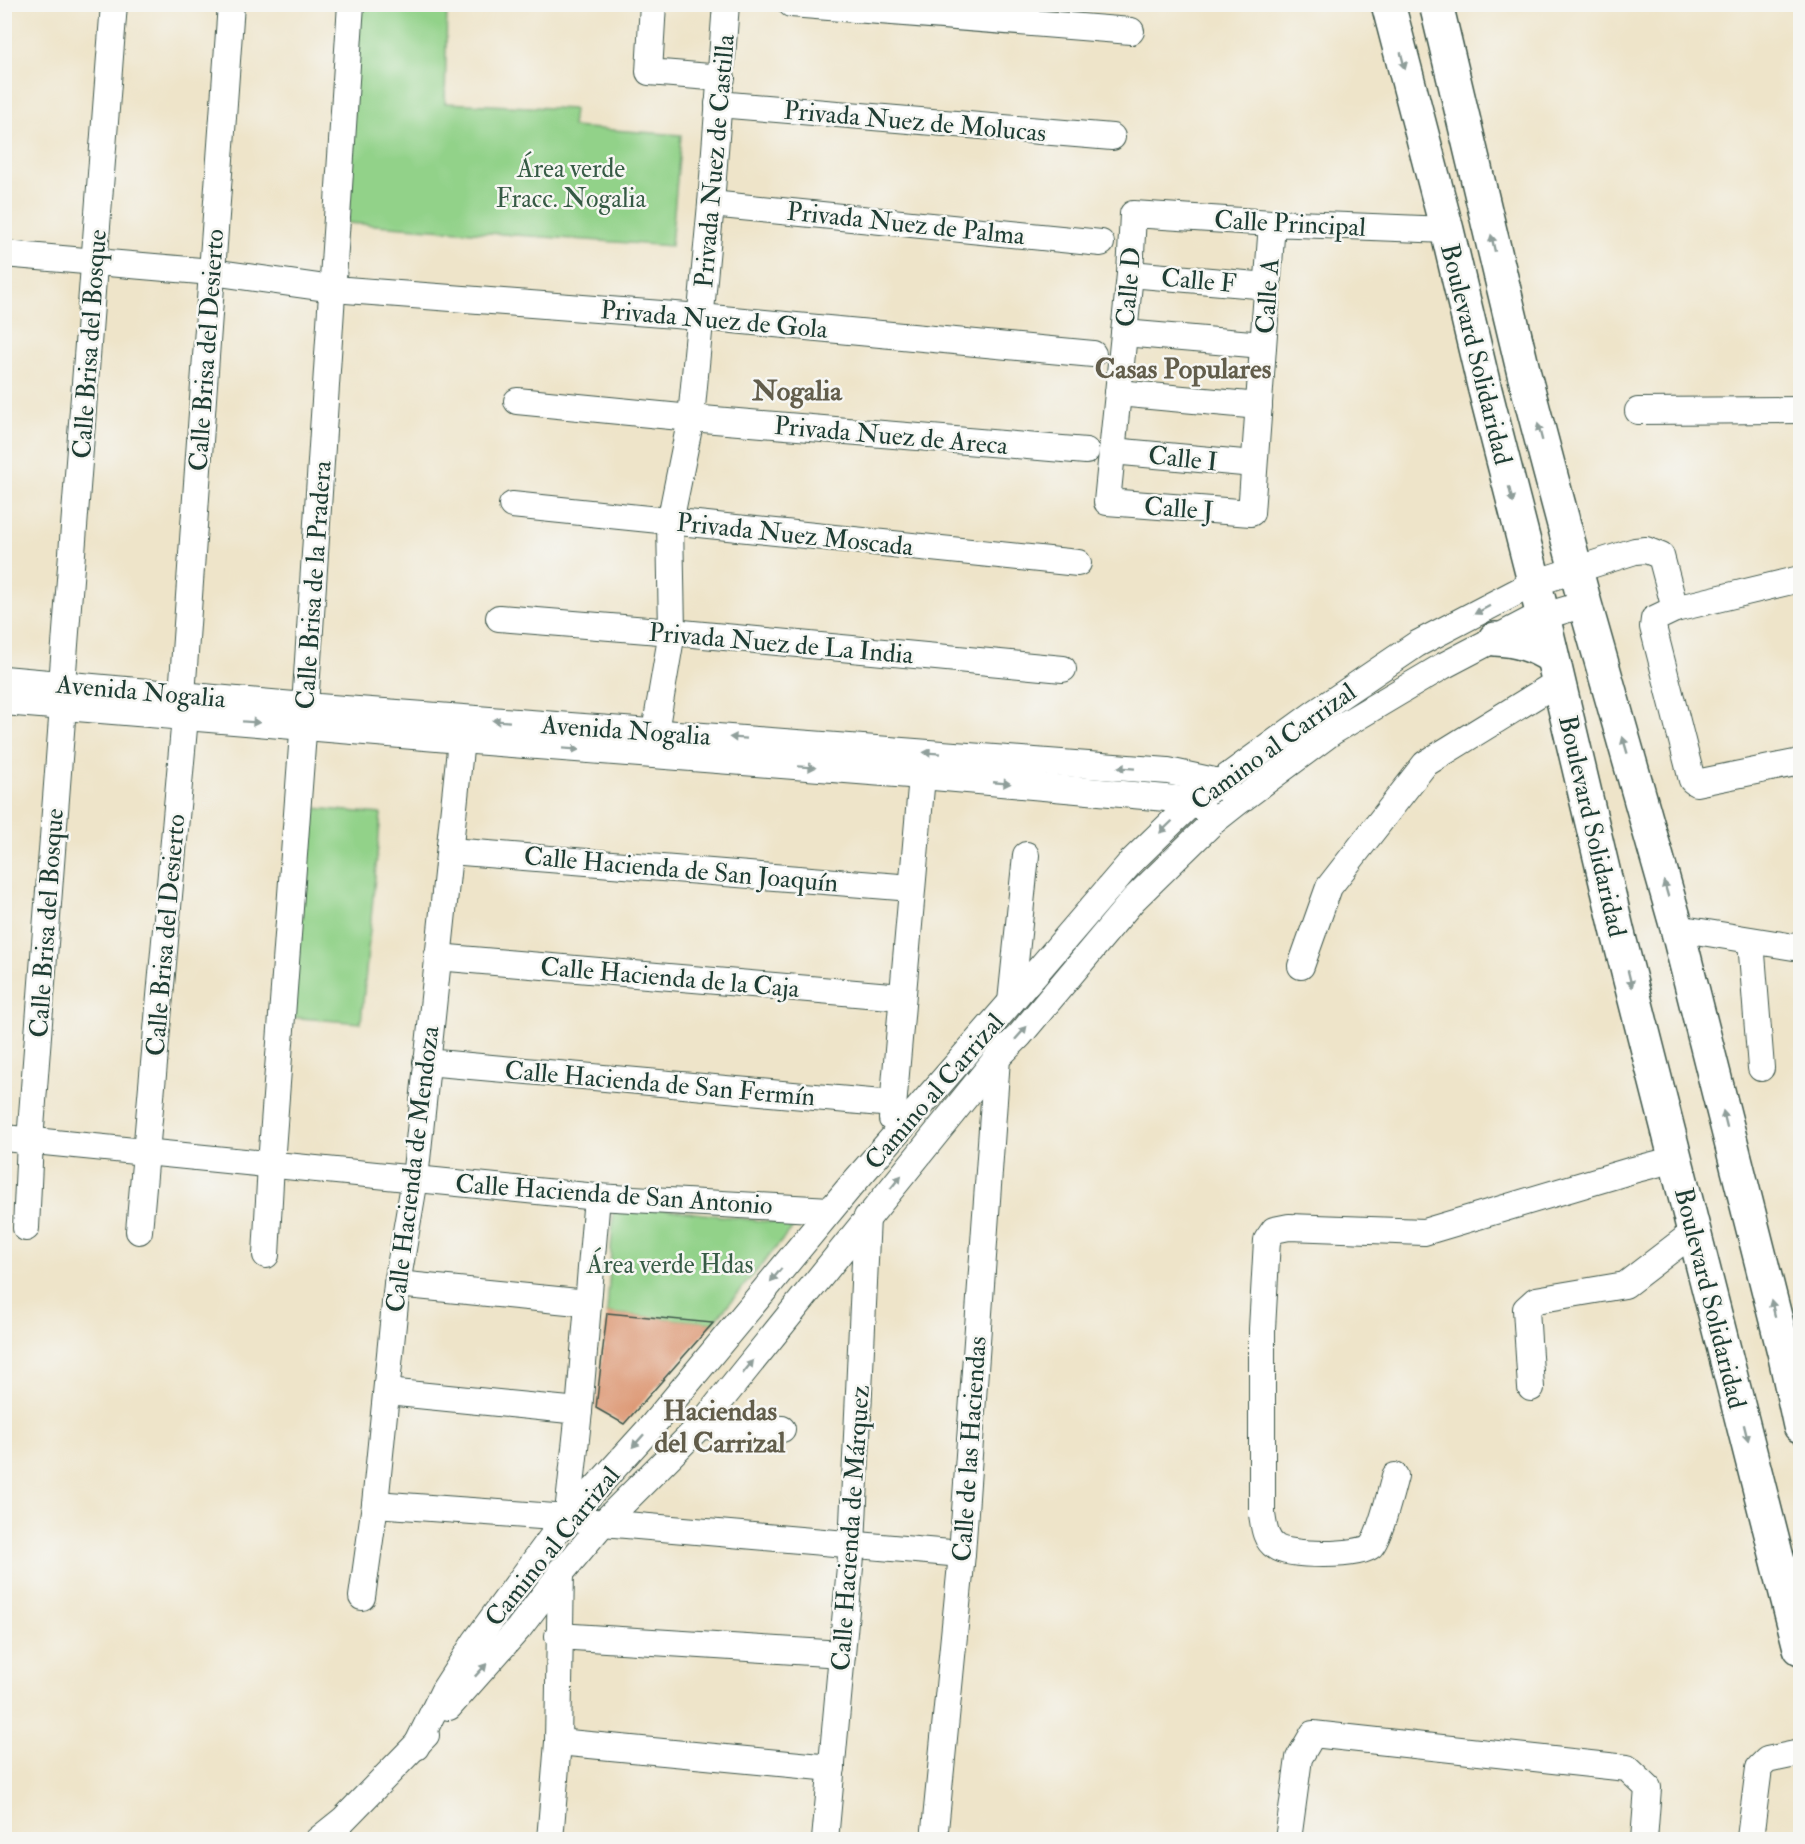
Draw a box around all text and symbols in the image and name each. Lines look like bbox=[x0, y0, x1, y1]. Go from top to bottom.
street label: Privada Nuez de Castilla bbox=[688, 33, 742, 289]
one-way arrow bbox=[1399, 52, 1408, 70]
street label: Privada Nuez de Molucas bbox=[782, 95, 1048, 149]
park label: Área verde Fracc. Nogalia bbox=[496, 151, 647, 215]
street label: Privada Nuez de Palma bbox=[785, 196, 1027, 252]
street label: Calle Principal bbox=[1213, 204, 1367, 245]
street label: Calle Brisa del Bosque bbox=[66, 228, 114, 460]
street label: Calle Brisa del Desierto bbox=[183, 228, 231, 472]
one-way arrow bbox=[1487, 234, 1497, 252]
street label: Boulevard Solidaridad bbox=[1433, 240, 1519, 468]
street label: Calle D bbox=[1110, 246, 1148, 329]
street label: Calle A bbox=[1249, 257, 1287, 335]
street label: Calle F bbox=[1160, 262, 1238, 300]
street label: Privada Nuez de Gola bbox=[599, 294, 829, 346]
district label: Casas Populares bbox=[1095, 352, 1272, 387]
district label: Nogalia bbox=[751, 374, 843, 409]
street label: Privada Nuez de Areca bbox=[773, 410, 1009, 462]
one-way arrow bbox=[1534, 423, 1544, 441]
street label: Calle I bbox=[1147, 439, 1219, 479]
street label: Calle Brisa de la Pradera bbox=[289, 459, 339, 710]
one-way arrow bbox=[1507, 486, 1517, 504]
street label: Calle J bbox=[1143, 491, 1215, 527]
street label: Privada Nuez Moscada bbox=[675, 507, 915, 563]
one-way arrow bbox=[1473, 605, 1490, 615]
street label: Privada Nuez de La India bbox=[647, 616, 915, 672]
street label: Avenida Nogalia bbox=[54, 669, 227, 715]
street label: Camino al Carrizal bbox=[1185, 676, 1363, 818]
street label: Avenida Nogalia bbox=[539, 709, 712, 753]
street label: Boulevard Solidaridad bbox=[1551, 712, 1633, 940]
one-way arrow bbox=[492, 716, 511, 725]
one-way arrow bbox=[242, 717, 261, 727]
one-way arrow bbox=[728, 734, 747, 743]
one-way arrow bbox=[1620, 736, 1629, 754]
one-way arrow bbox=[562, 744, 581, 754]
one-way arrow bbox=[923, 748, 942, 758]
one-way arrow bbox=[798, 762, 817, 772]
one-way arrow bbox=[1117, 763, 1136, 773]
one-way arrow bbox=[992, 778, 1011, 788]
street label: Calle Brisa del Bosque bbox=[23, 807, 71, 1039]
street label: Calle Brisa del Desierto bbox=[139, 813, 193, 1057]
one-way arrow bbox=[1159, 820, 1174, 834]
street label: Calle Hacienda de San Joaquín bbox=[522, 840, 839, 900]
one-way arrow bbox=[1661, 880, 1670, 898]
street label: Calle Hacienda de la Caja bbox=[539, 951, 801, 1005]
one-way arrow bbox=[1625, 970, 1635, 988]
street label: Camino al Carrizal bbox=[858, 1007, 1012, 1176]
street label: Calle Hacienda de Mendoza bbox=[380, 1024, 446, 1314]
one-way arrow bbox=[1014, 1025, 1028, 1040]
street label: Calle Hacienda de San Fermín bbox=[503, 1054, 816, 1114]
one-way arrow bbox=[1720, 1109, 1730, 1128]
street label: Calle Hacienda de San Antonio bbox=[454, 1168, 774, 1222]
one-way arrow bbox=[889, 1174, 901, 1189]
street label: Boulevard Solidaridad bbox=[1667, 1184, 1753, 1412]
park label: Área verde Hdas bbox=[585, 1247, 754, 1281]
one-way arrow bbox=[770, 1267, 783, 1282]
one-way arrow bbox=[1768, 1298, 1777, 1316]
street label: Calle de las Haciendas bbox=[946, 1335, 994, 1563]
one-way arrow bbox=[741, 1359, 754, 1375]
street label: Calle Hacienda de Márquez bbox=[825, 1384, 877, 1672]
district label: Haciendas del Carrizal bbox=[654, 1394, 786, 1461]
one-way arrow bbox=[1741, 1423, 1751, 1442]
one-way arrow bbox=[632, 1433, 645, 1448]
street label: Camino al Carrizal bbox=[478, 1460, 627, 1633]
one-way arrow bbox=[473, 1664, 487, 1678]

